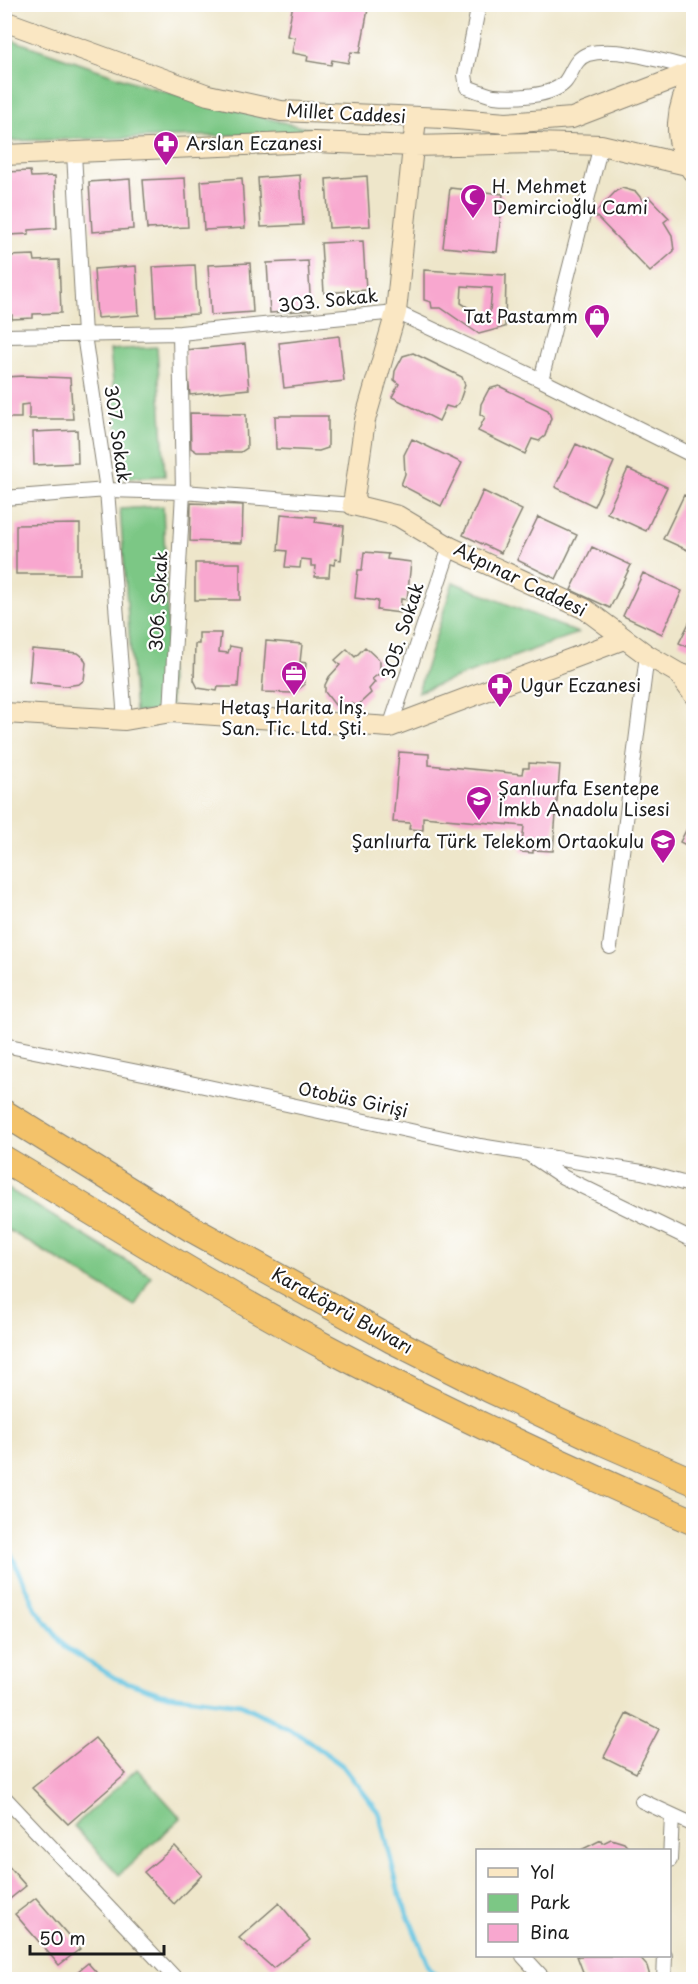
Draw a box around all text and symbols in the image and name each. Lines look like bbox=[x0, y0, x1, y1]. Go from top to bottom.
street label: Millet Caddesi bbox=[286, 96, 407, 129]
pharmacy icon: Arslan Eczanesi bbox=[151, 129, 181, 167]
place label: Arslan Eczanesi bbox=[186, 129, 322, 156]
place label: H. Mehmet Demircioğlu Cami bbox=[492, 172, 648, 220]
mosque icon: H. Mehmet Demircioğlu Cami bbox=[458, 182, 488, 220]
street label: 303. Sokak bbox=[277, 281, 379, 318]
place label: Tat Pastamm bbox=[463, 302, 578, 329]
shop icon: Tat Pastamm bbox=[582, 302, 612, 340]
street label: 307. Sokak bbox=[98, 383, 139, 484]
street label: Akpınar Caddesi bbox=[450, 535, 592, 622]
street label: 306. Sokak bbox=[141, 550, 174, 652]
street label: 305. Sokak bbox=[373, 578, 430, 683]
office icon: Hetaş Harita İnş. San. Tic. Ltd. Şti. bbox=[279, 659, 309, 697]
pharmacy icon: Ugur Eczanesi bbox=[485, 671, 515, 709]
place label: Ugur Eczanesi bbox=[520, 671, 641, 698]
place label: Hetaş Harita İnş. San. Tic. Ltd. Şti. bbox=[221, 693, 367, 741]
place label: Şanlıurfa Esentepe İmkb Anadolu Lisesi bbox=[498, 774, 670, 822]
school or university icon: Şanlıurfa Esentepe İmkb Anadolu Lisesi bbox=[464, 784, 494, 822]
place label: Şanlıurfa Türk Telekom Ortaokulu bbox=[351, 827, 644, 854]
school or university icon: Şanlıurfa Türk Telekom Ortaokulu bbox=[648, 827, 678, 865]
street label: Otobüs Girişi bbox=[296, 1074, 411, 1123]
street label: Karaköprü Bulvarı bbox=[267, 1260, 418, 1360]
legend bbox=[476, 1849, 671, 1957]
text: Yol bbox=[530, 1858, 555, 1885]
text: Park bbox=[530, 1888, 570, 1915]
scale bar bbox=[30, 1918, 164, 1956]
text: Bina bbox=[530, 1918, 570, 1945]
text: 50 m bbox=[39, 1924, 86, 1951]

